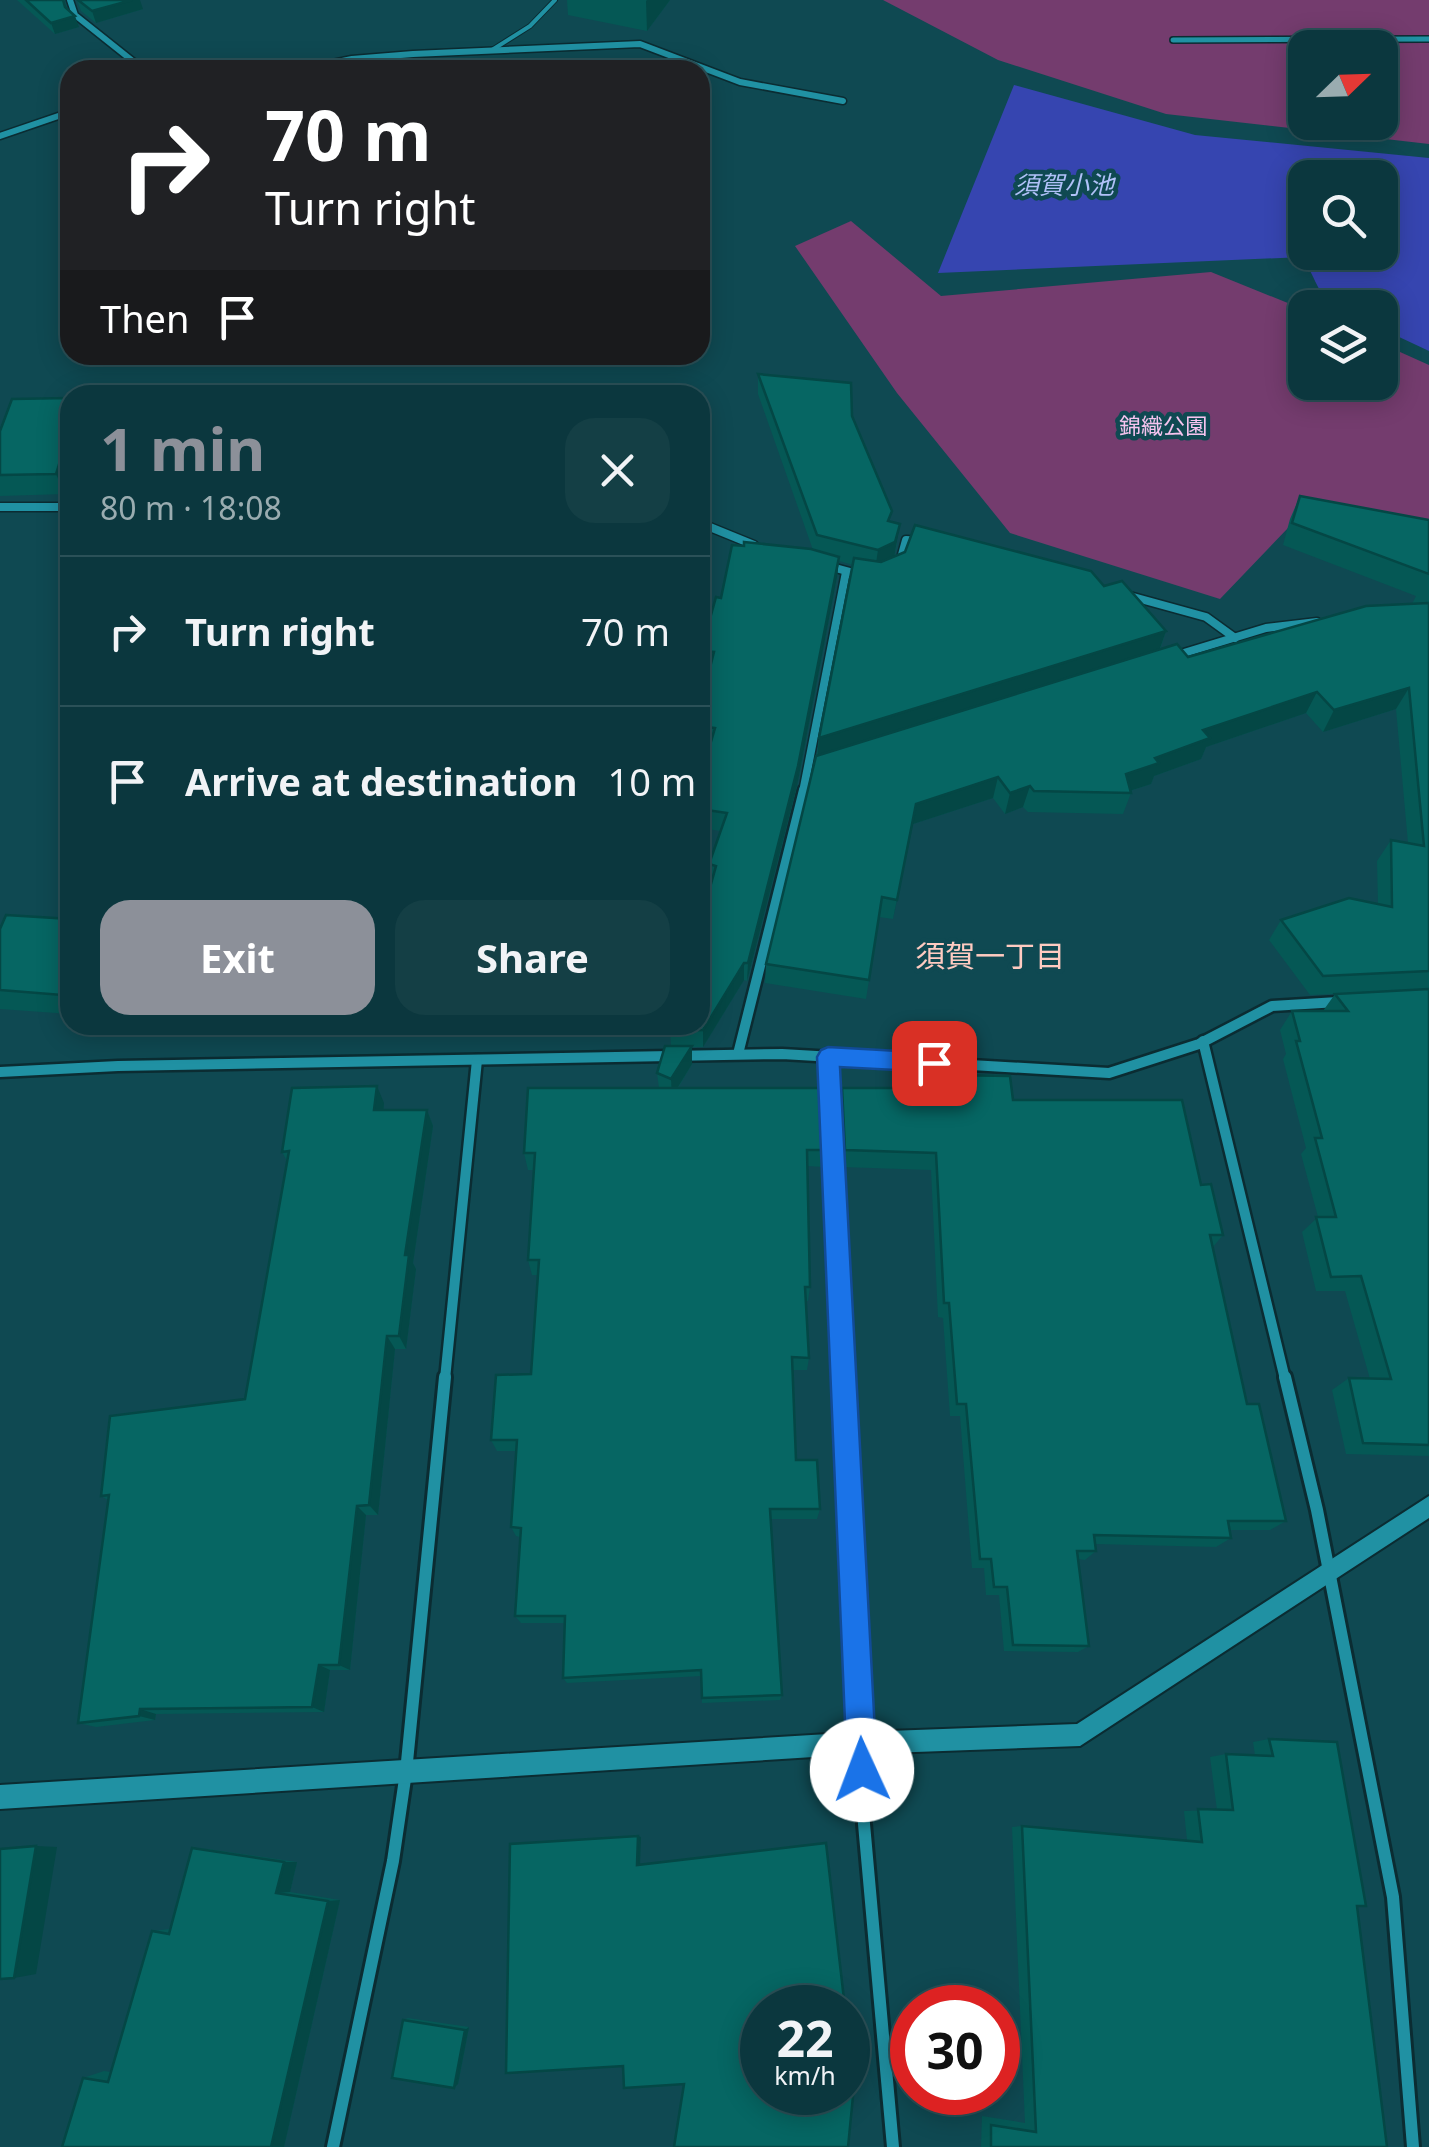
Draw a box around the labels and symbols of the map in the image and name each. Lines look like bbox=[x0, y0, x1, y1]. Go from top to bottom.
north arrow bbox=[1288, 30, 1398, 140]
water label: 須賀小池 bbox=[1014, 167, 1117, 201]
park label: 錦織公園 bbox=[1119, 410, 1207, 440]
district label: 須賀一丁目 bbox=[915, 935, 1065, 976]
pin bbox=[892, 1021, 977, 1106]
position arrow bbox=[810, 1718, 914, 1822]
speed limit sign: 30 bbox=[890, 1985, 1020, 2115]

